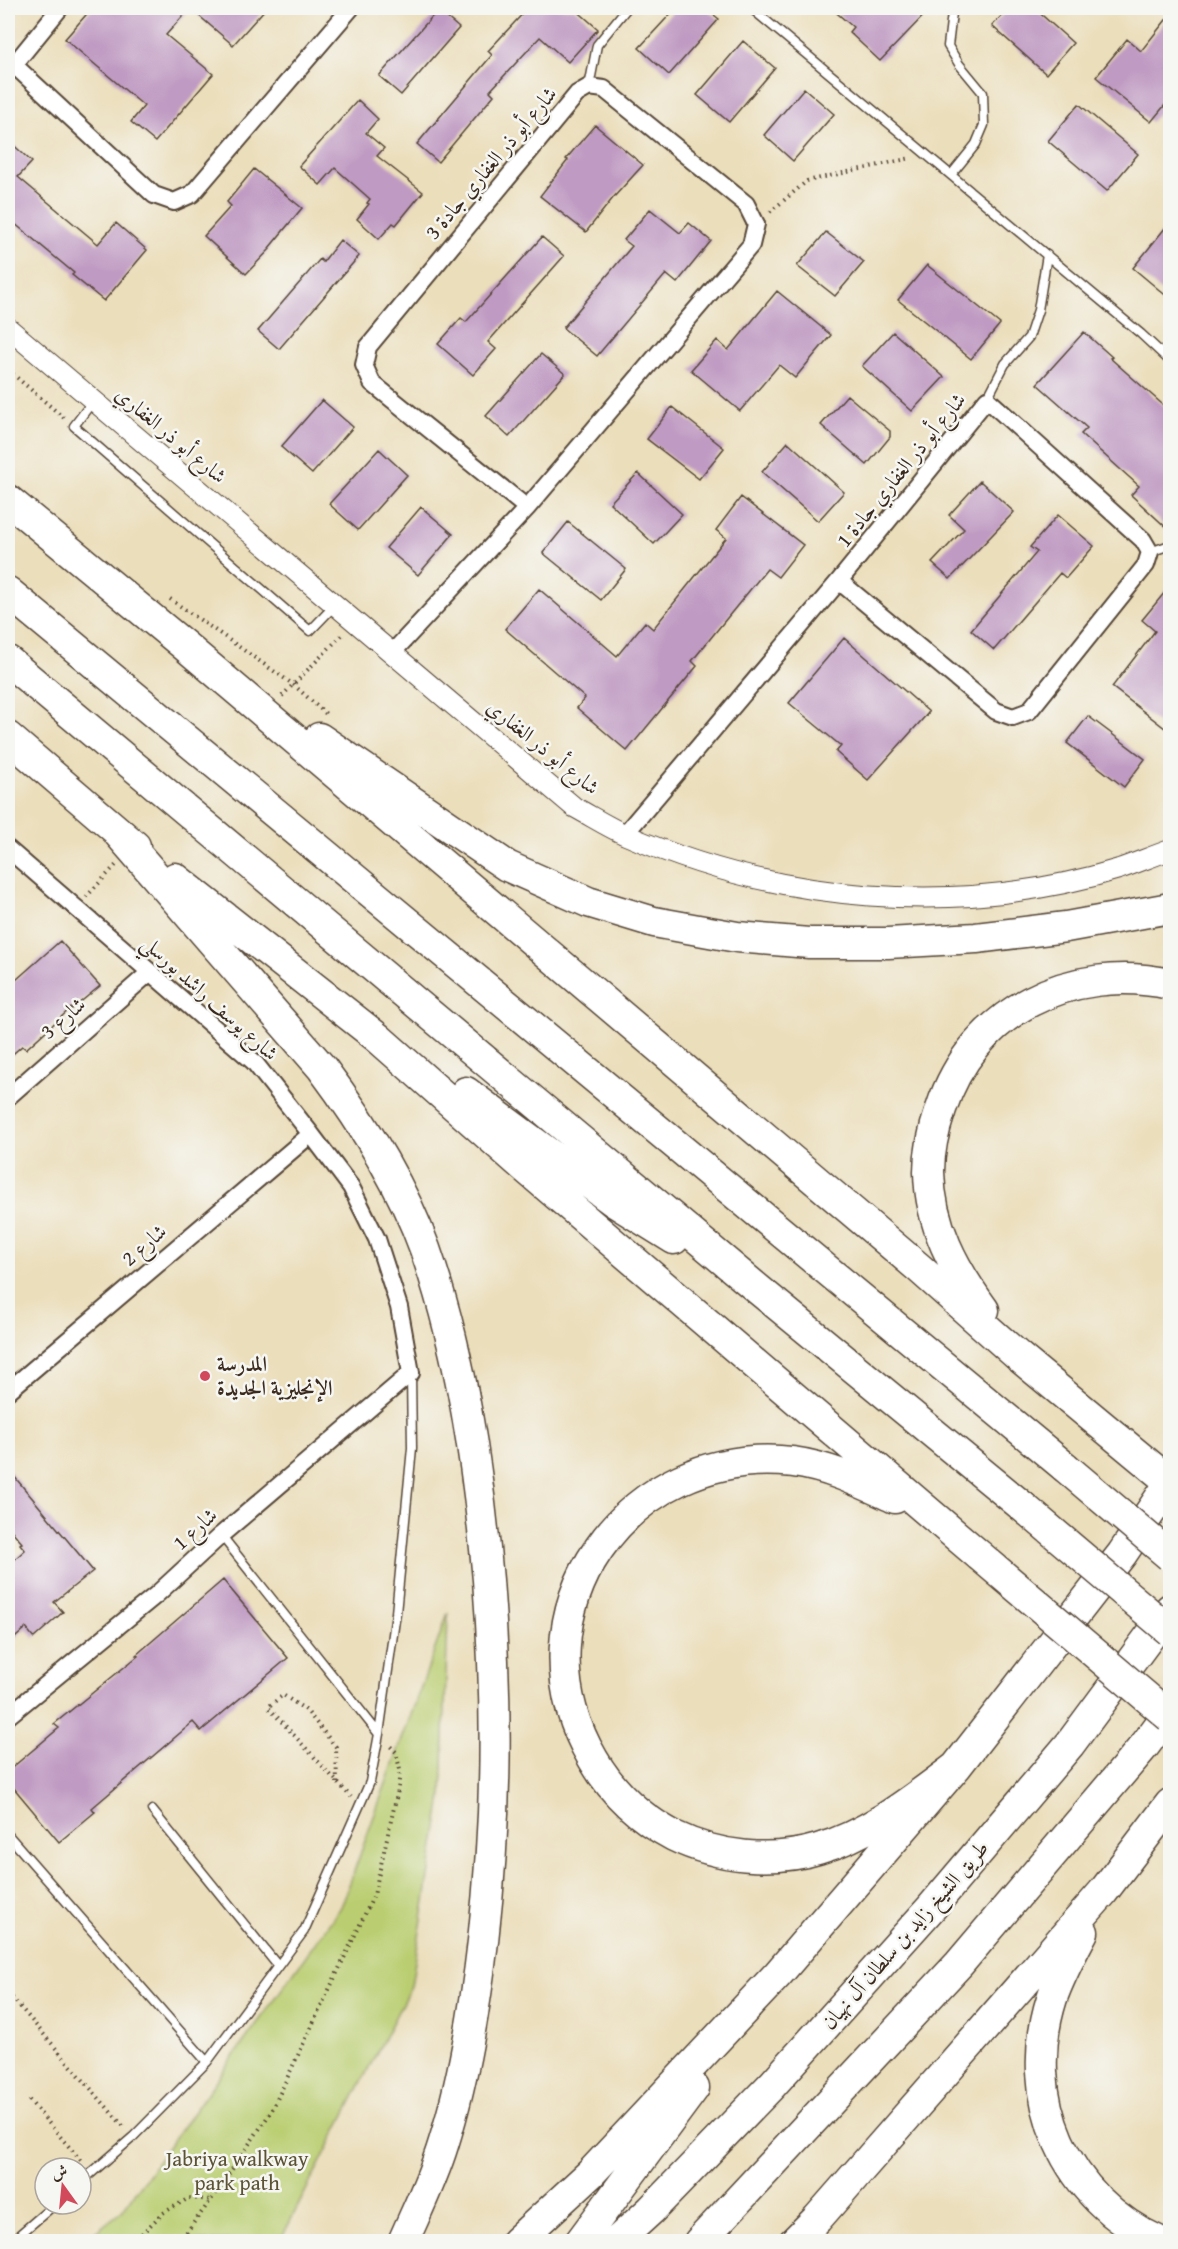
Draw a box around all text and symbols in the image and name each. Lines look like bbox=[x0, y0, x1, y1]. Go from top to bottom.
street label: شارع أبو ذر الغفاري جادة 3 bbox=[417, 79, 566, 248]
street label: شارع أبو ذر الغفاري bbox=[107, 379, 234, 493]
street label: شارع أبو ذر الغفاري جادة 1 bbox=[828, 386, 975, 556]
street label: شارع أبو ذر الغفاري bbox=[478, 691, 606, 804]
street label: شارع يوسف راشد بورسلي bbox=[132, 928, 286, 1071]
street label: شارع 3 bbox=[33, 989, 94, 1048]
street label: شارع 2 bbox=[114, 1216, 175, 1275]
place label: المدرسة الإنجليزية الجديدة bbox=[217, 1348, 332, 1403]
marker: المدرسة الإنجليزية الجديدة bbox=[198, 1369, 212, 1383]
street label: شارع 1 bbox=[165, 1500, 226, 1560]
street label: طريق الشيخ زايد بن سلطان آل نهيان bbox=[814, 1833, 999, 2039]
park label: Jabriya walkway park path bbox=[163, 2143, 309, 2198]
north arrow bbox=[33, 2156, 93, 2216]
text: ش bbox=[48, 2158, 70, 2185]

